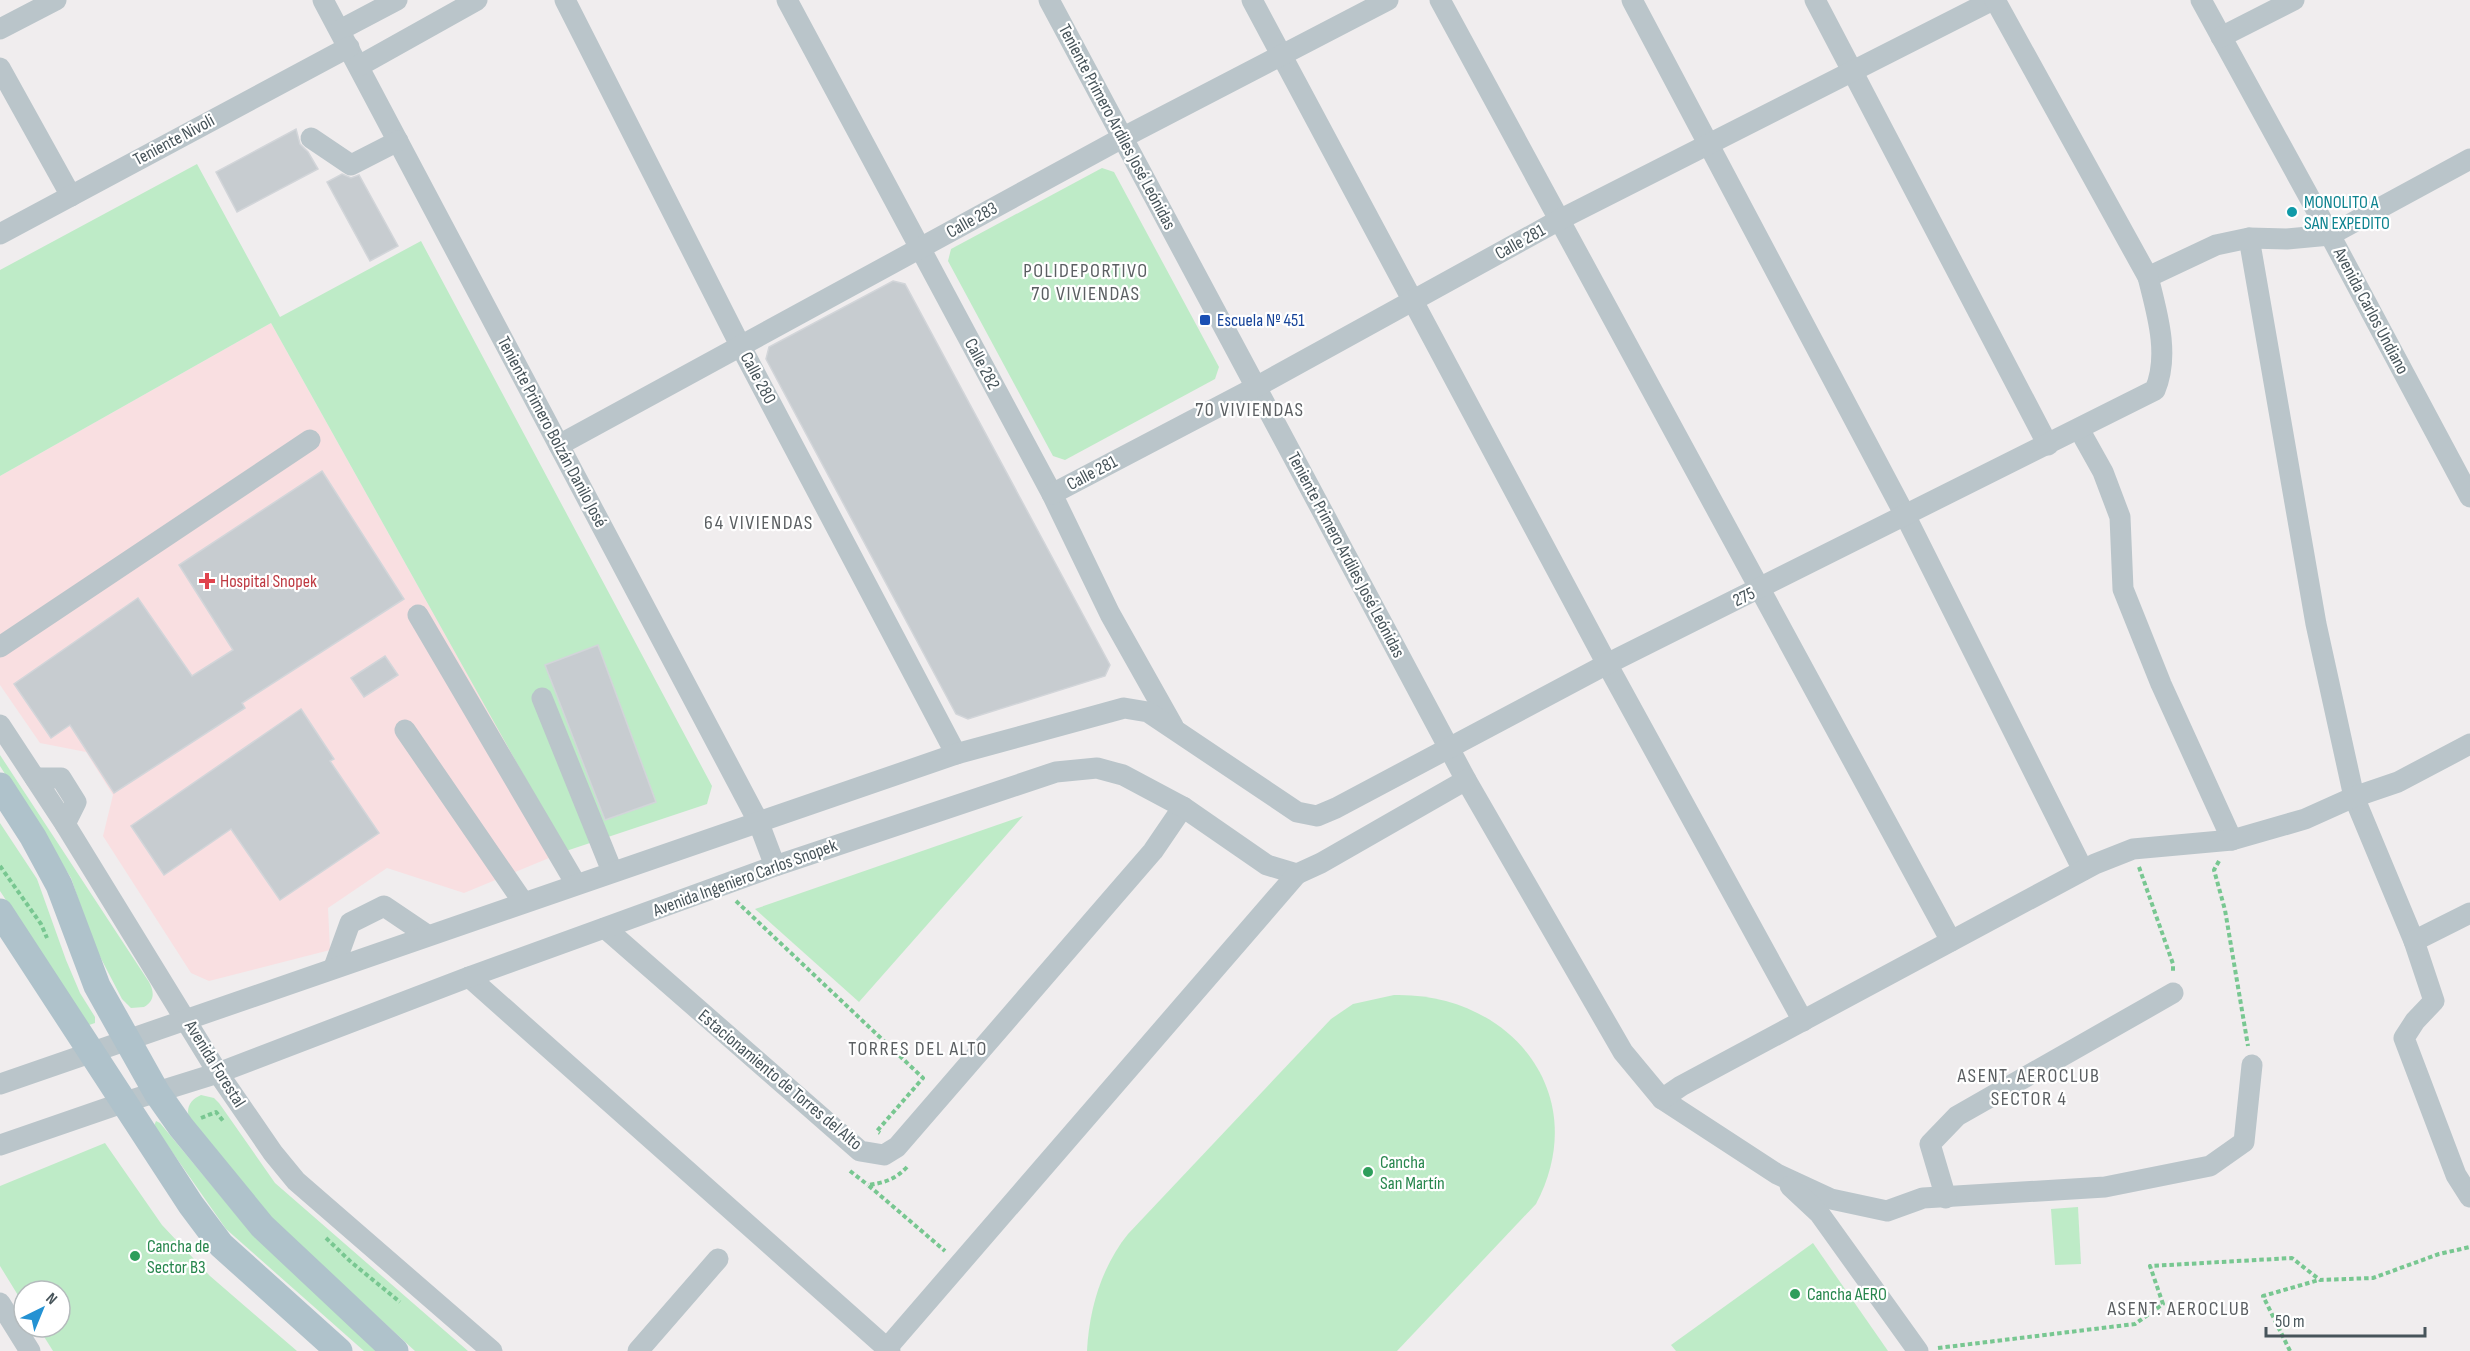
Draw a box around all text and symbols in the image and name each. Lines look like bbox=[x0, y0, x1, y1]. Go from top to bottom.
street label: Teniente Primero Ardiles José Leónidas bbox=[1054, 21, 1180, 233]
street label: Teniente Nivoli bbox=[130, 110, 218, 170]
place label: MONOLITO A SAN EXPEDITO bbox=[2304, 192, 2390, 234]
street label: Calle 283 bbox=[943, 197, 1001, 243]
marker: MONOLITO A SAN EXPEDITO bbox=[2285, 205, 2299, 219]
street label: Calle 281 bbox=[1491, 219, 1549, 264]
street label: Avenida Carlos Undiano bbox=[2328, 243, 2413, 378]
district label: POLIDEPORTIVO 70 VIVIENDAS bbox=[1023, 259, 1149, 306]
place label: Escuela Nº 451 bbox=[1217, 310, 1305, 331]
marker: Escuela Nº 451 bbox=[1198, 313, 1212, 327]
street label: Teniente Primero Bolzán Danilo José bbox=[493, 333, 611, 531]
street label: Calle 282 bbox=[960, 335, 1004, 393]
street label: Calle 280 bbox=[736, 349, 780, 407]
district label: 70 VIVIENDAS bbox=[1195, 398, 1305, 422]
street label: Teniente Primero Ardiles José Leónidas bbox=[1283, 449, 1409, 661]
street label: Calle 281 bbox=[1063, 451, 1121, 495]
district label: 64 VIVIENDAS bbox=[704, 511, 814, 535]
place label: Hospital Snopek bbox=[220, 571, 317, 592]
marker: Hospital Snopek bbox=[198, 572, 216, 590]
street label: 275 bbox=[1730, 583, 1758, 611]
street label: Avenida Ingeniero Carlos Snopek bbox=[649, 835, 840, 921]
street label: Estacionamiento de Torres del Alto bbox=[694, 1005, 866, 1155]
street label: Avenida Forestal bbox=[180, 1016, 250, 1111]
district label: TORRES DEL ALTO bbox=[848, 1037, 988, 1061]
district label: ASENT. AEROCLUB SECTOR 4 bbox=[1957, 1064, 2100, 1111]
place label: Cancha San Martín bbox=[1380, 1152, 1445, 1194]
marker: Cancha San Martín bbox=[1361, 1165, 1375, 1179]
place label: Cancha de Sector B3 bbox=[147, 1236, 210, 1278]
marker: Cancha de Sector B3 bbox=[128, 1249, 142, 1263]
north arrow bbox=[12, 1279, 72, 1339]
place label: Cancha AERO bbox=[1807, 1284, 1887, 1305]
marker: Cancha AERO bbox=[1788, 1287, 1802, 1301]
text: N bbox=[42, 1289, 61, 1309]
district label: ASENT. AEROCLUB bbox=[2107, 1297, 2250, 1321]
scale bar bbox=[2266, 1300, 2425, 1338]
text: 50 m bbox=[2275, 1311, 2305, 1332]

